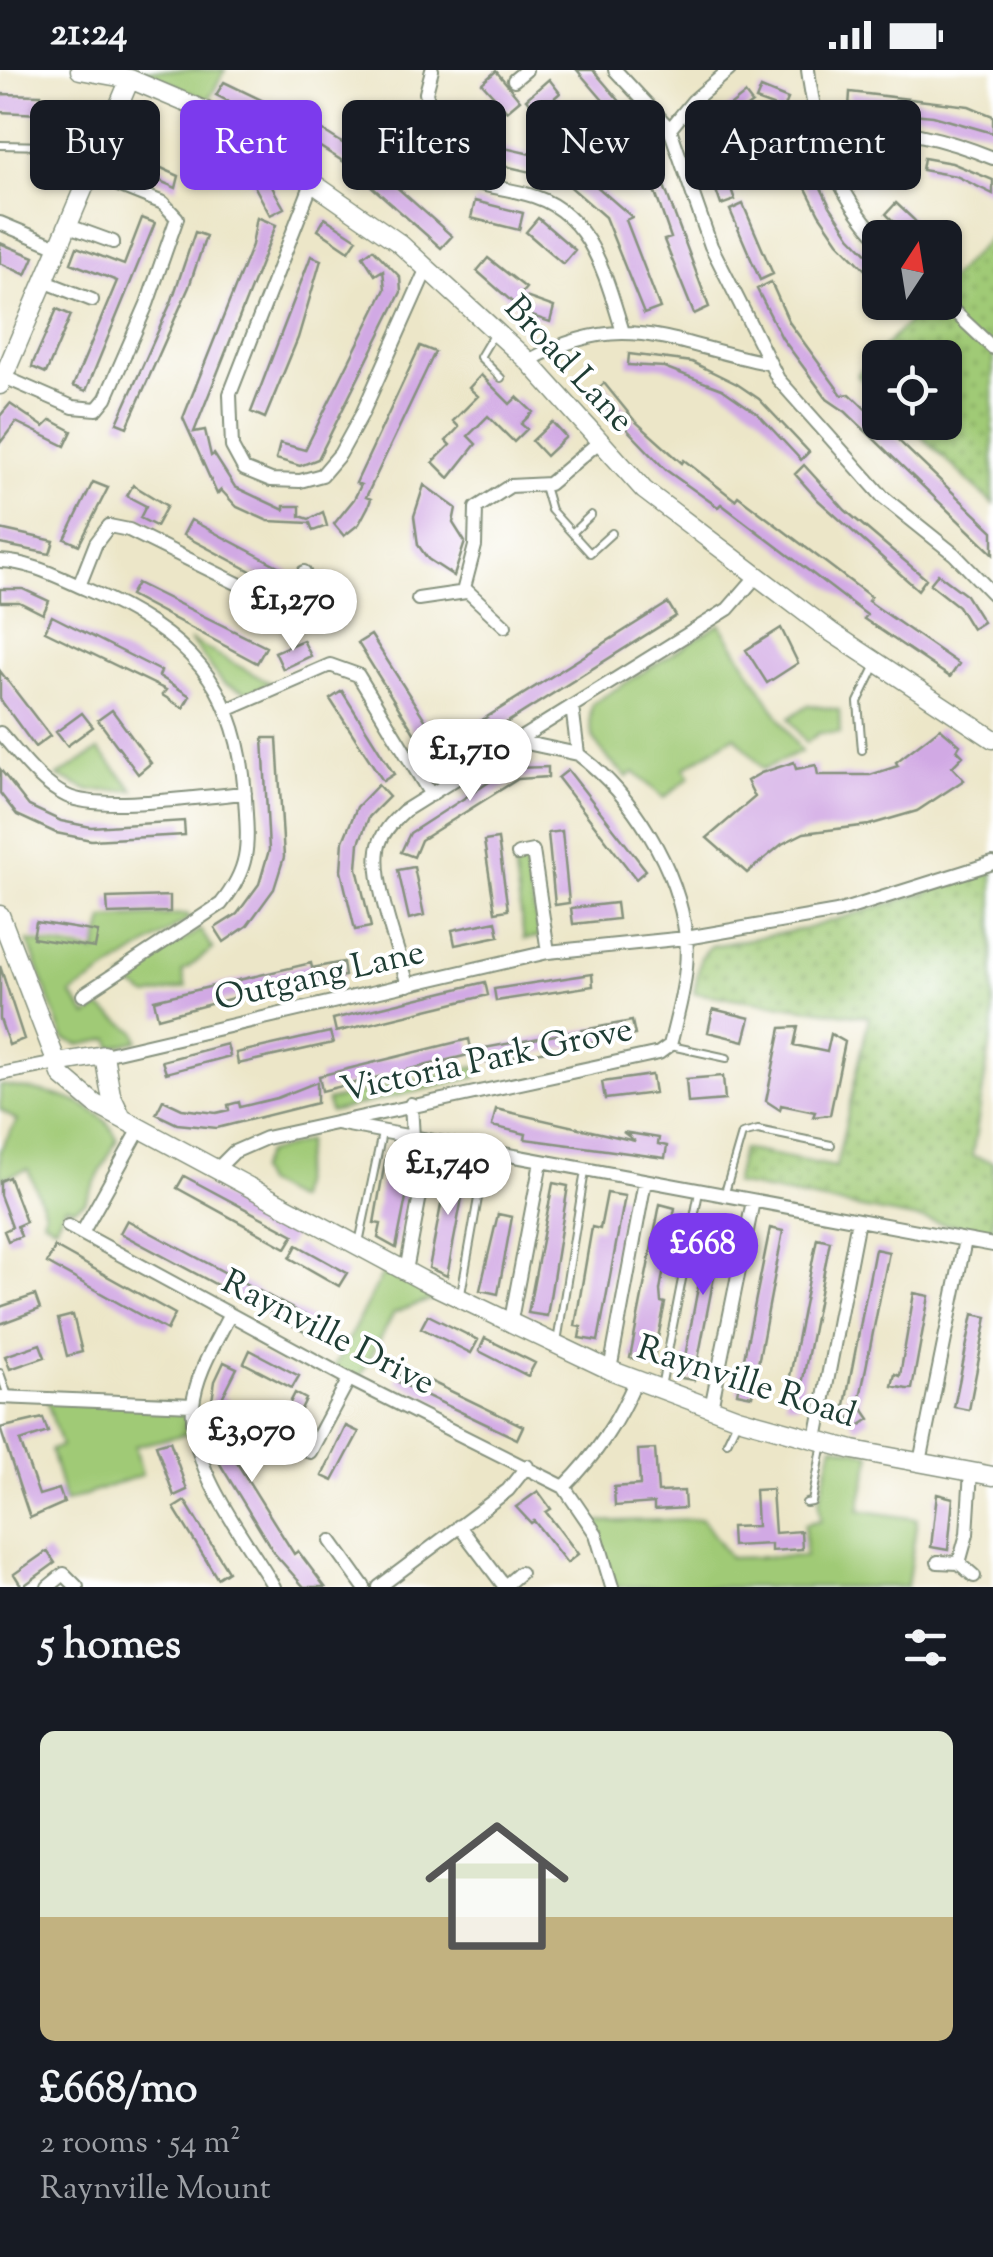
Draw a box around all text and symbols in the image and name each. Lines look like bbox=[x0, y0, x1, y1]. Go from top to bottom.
text: 21:24 bbox=[50, 8, 128, 62]
chip: Buy bbox=[30, 100, 160, 190]
chip: Rent bbox=[180, 100, 322, 190]
chip: Filters bbox=[342, 100, 506, 190]
chip: New bbox=[526, 100, 665, 190]
chip: Apartment bbox=[685, 100, 921, 190]
north arrow bbox=[862, 220, 962, 320]
map controls bbox=[862, 220, 962, 440]
street label: Broad Lane bbox=[490, 285, 644, 445]
button: locate bbox=[862, 340, 962, 440]
pin: £1,270 bbox=[212, 569, 374, 654]
text: £1,270 bbox=[251, 578, 335, 624]
pin: £1,710 bbox=[389, 719, 551, 804]
text: £1,710 bbox=[430, 728, 510, 774]
street label: Outgang Lane bbox=[210, 928, 430, 1026]
street label: Victoria Park Grove bbox=[336, 1006, 637, 1117]
pin: £1,740 bbox=[367, 1133, 529, 1218]
text: £1,740 bbox=[406, 1142, 490, 1188]
pin: £668 bbox=[644, 1213, 762, 1298]
text: £668 bbox=[670, 1222, 736, 1268]
street label: Raynville Drive bbox=[212, 1258, 443, 1410]
street label: Raynville Road bbox=[630, 1324, 862, 1443]
pin: £3,070 bbox=[171, 1400, 333, 1485]
text: £3,070 bbox=[208, 1409, 296, 1455]
text: 5 homes bbox=[40, 1617, 181, 1677]
icon: filters bbox=[898, 1620, 953, 1675]
icon: home bbox=[407, 1796, 587, 1976]
text: £668/mo bbox=[40, 2061, 198, 2121]
text: 2 rooms · 54 m² bbox=[40, 2121, 241, 2167]
text: Raynville Mount bbox=[40, 2167, 271, 2213]

